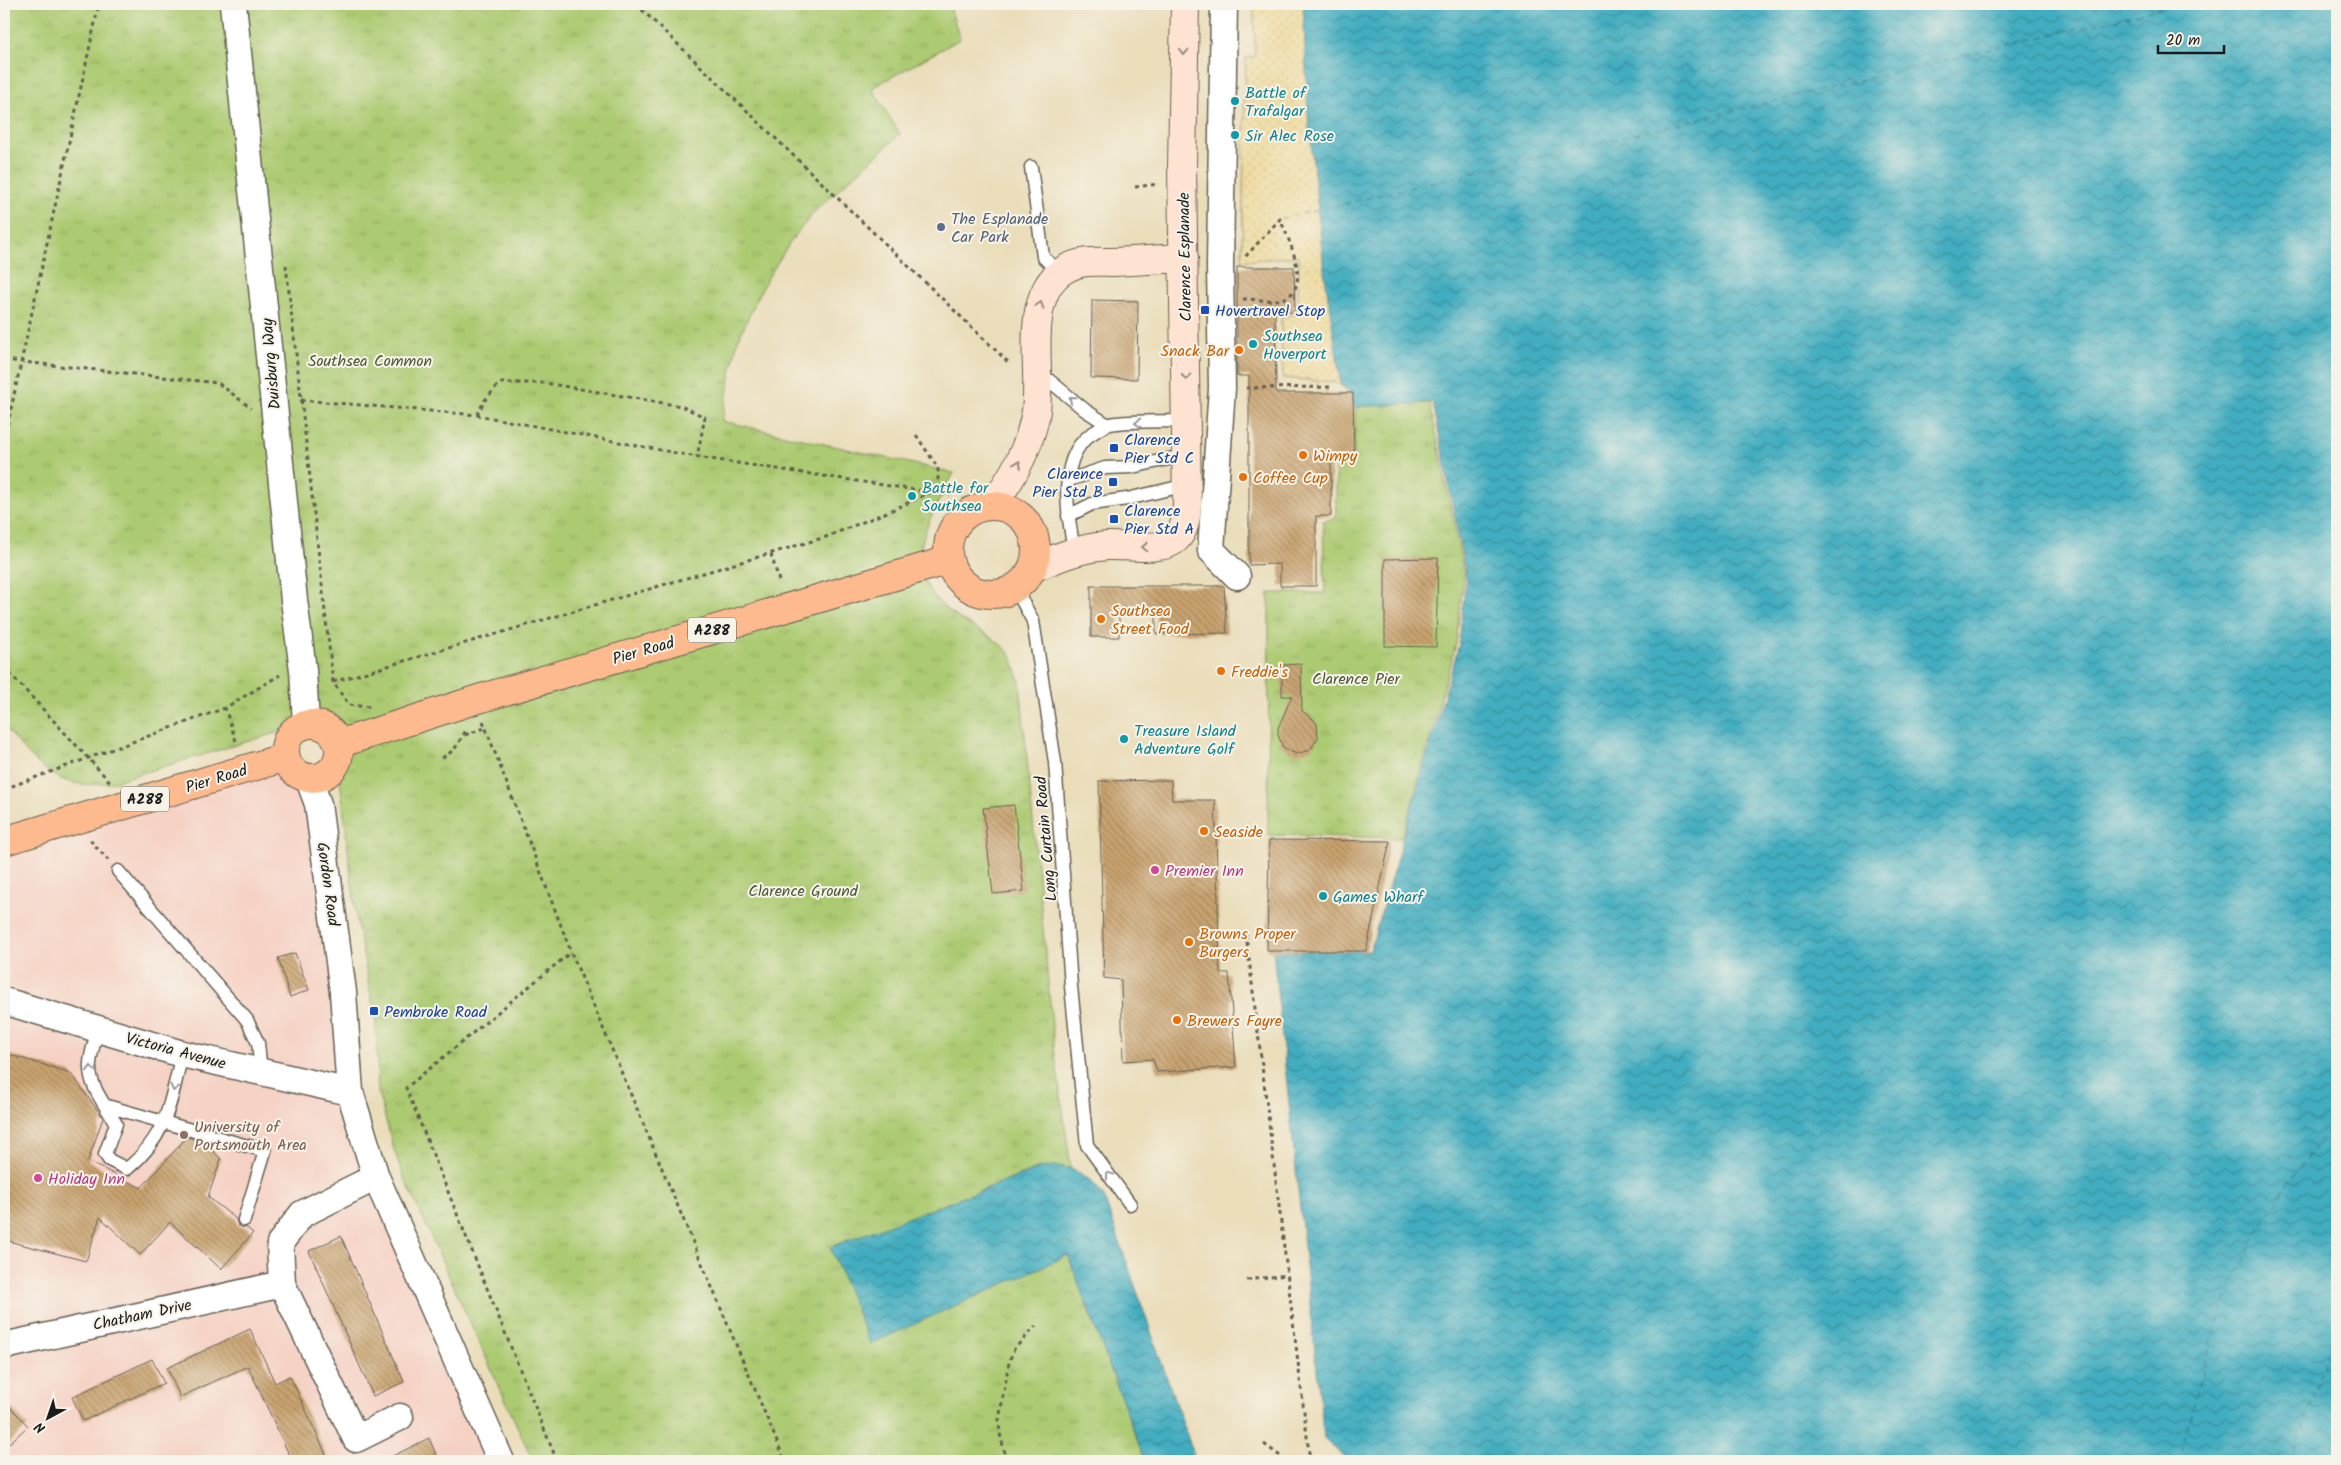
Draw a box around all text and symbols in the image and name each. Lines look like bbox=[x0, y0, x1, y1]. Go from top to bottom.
scale bar bbox=[2158, 22, 2225, 54]
text: 20 m bbox=[2166, 29, 2200, 53]
one-way arrow bbox=[1179, 49, 1189, 57]
place label: Battle of Trafalgar bbox=[1245, 81, 1308, 124]
marker: Battle of Trafalgar bbox=[1229, 95, 1241, 107]
place label: Sir Alec Rose bbox=[1245, 124, 1334, 149]
marker: Sir Alec Rose bbox=[1229, 129, 1241, 141]
street label: Clarence Esplanade bbox=[1172, 192, 1199, 322]
place label: The Esplanade Car Park bbox=[951, 207, 1048, 250]
marker: The Esplanade Car Park bbox=[935, 221, 947, 233]
place label: Hovertravel Stop bbox=[1215, 299, 1325, 324]
one-way arrow bbox=[1034, 302, 1044, 310]
marker: Hovertravel Stop bbox=[1199, 304, 1211, 316]
street label: Duisburg Way bbox=[255, 317, 288, 411]
place label: Southsea Hoverport bbox=[1263, 324, 1327, 367]
marker: Southsea Hoverport bbox=[1247, 338, 1259, 350]
place label: Snack Bar bbox=[1160, 339, 1231, 364]
marker: Snack Bar bbox=[1233, 344, 1245, 356]
park label: Southsea Common bbox=[308, 349, 432, 374]
one-way arrow bbox=[1181, 374, 1191, 381]
one-way arrow bbox=[1069, 396, 1078, 404]
one-way arrow bbox=[1134, 418, 1142, 429]
place label: Clarence Pier Std C bbox=[1124, 428, 1194, 471]
marker: Clarence Pier Std C bbox=[1108, 442, 1120, 454]
place label: Wimpy bbox=[1313, 444, 1358, 469]
marker: Wimpy bbox=[1297, 449, 1309, 461]
one-way arrow bbox=[1012, 461, 1022, 470]
place label: Clarence Pier Std B bbox=[1032, 462, 1103, 505]
place label: Coffee Cup bbox=[1253, 466, 1328, 491]
marker: Coffee Cup bbox=[1237, 471, 1249, 483]
place label: Battle for Southsea bbox=[922, 476, 990, 519]
marker: Clarence Pier Std B bbox=[1107, 476, 1119, 488]
marker: Battle for Southsea bbox=[906, 490, 918, 502]
place label: Clarence Pier Std A bbox=[1124, 499, 1194, 542]
marker: Clarence Pier Std A bbox=[1108, 513, 1120, 525]
one-way arrow bbox=[1140, 541, 1148, 552]
place label: Southsea Street Food bbox=[1111, 599, 1190, 642]
marker: Southsea Street Food bbox=[1095, 613, 1107, 625]
road number: A288 bbox=[688, 618, 736, 642]
street label: Pier Road bbox=[609, 630, 678, 672]
place label: Freddie's bbox=[1231, 660, 1288, 685]
marker: Freddie's bbox=[1215, 665, 1227, 677]
park label: Clarence Pier bbox=[1312, 667, 1402, 692]
place label: Treasure Island Adventure Golf bbox=[1134, 719, 1237, 762]
marker: Treasure Island Adventure Golf bbox=[1118, 733, 1130, 745]
street label: Pier Road bbox=[182, 758, 251, 801]
street label: Long Curtain Road bbox=[1028, 774, 1064, 903]
road number: A288 bbox=[121, 786, 169, 812]
place label: Seaside bbox=[1214, 820, 1263, 845]
marker: Seaside bbox=[1198, 825, 1210, 837]
street label: Gordon Road bbox=[309, 841, 346, 929]
place label: Premier Inn bbox=[1165, 859, 1244, 884]
marker: Premier Inn bbox=[1149, 864, 1161, 876]
park label: Clarence Ground bbox=[748, 879, 859, 904]
place label: Games Wharf bbox=[1333, 885, 1425, 910]
marker: Games Wharf bbox=[1317, 890, 1329, 902]
place label: Browns Proper Burgers bbox=[1199, 922, 1297, 965]
marker: Browns Proper Burgers bbox=[1183, 936, 1195, 948]
place label: Pembroke Road bbox=[384, 1000, 488, 1025]
marker: Pembroke Road bbox=[368, 1005, 380, 1017]
place label: Brewers Fayre bbox=[1187, 1009, 1282, 1034]
marker: Brewers Fayre bbox=[1171, 1014, 1183, 1026]
street label: Victoria Avenue bbox=[123, 1026, 229, 1077]
one-way arrow bbox=[86, 1065, 96, 1073]
one-way arrow bbox=[169, 1084, 180, 1093]
place label: University of Portsmouth Area bbox=[194, 1115, 307, 1158]
marker: University of Portsmouth Area bbox=[178, 1129, 190, 1141]
place label: Holiday Inn bbox=[48, 1167, 125, 1192]
one-way arrow bbox=[1106, 1171, 1115, 1181]
marker: Holiday Inn bbox=[32, 1172, 44, 1184]
street label: Chatham Drive bbox=[91, 1293, 194, 1338]
north arrow bbox=[22, 1392, 72, 1442]
text: N bbox=[30, 1416, 51, 1438]

